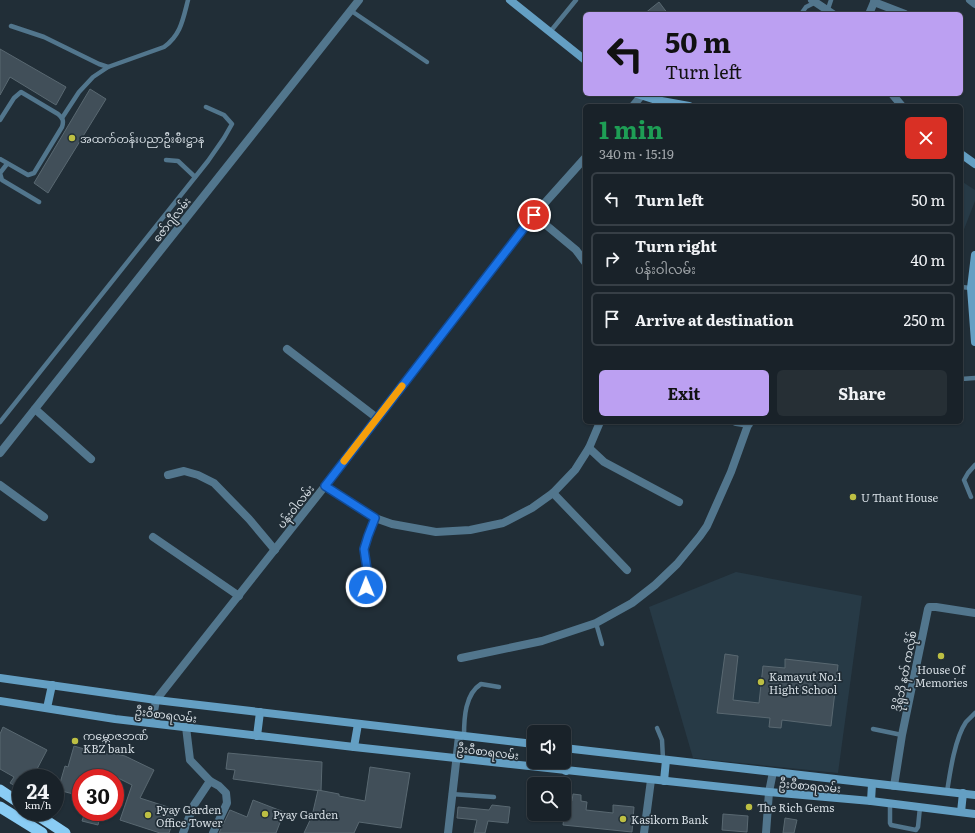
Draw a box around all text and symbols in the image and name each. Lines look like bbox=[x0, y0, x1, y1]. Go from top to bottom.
text: 50 m bbox=[665, 20, 731, 62]
icon: left bbox=[599, 28, 651, 80]
text: Turn left bbox=[665, 58, 742, 85]
text: 1 min bbox=[599, 111, 663, 146]
button: close bbox=[905, 117, 947, 159]
place label: အထက်တန်းပညာဦးစီးဋ္ဌာန bbox=[80, 130, 204, 148]
marker: အထက်တန်းပညာဦးစီးဋ္ဌာန bbox=[67, 133, 77, 143]
text: 340 m · 15:19 bbox=[599, 144, 674, 163]
icon: left bbox=[601, 188, 623, 210]
text: Turn left bbox=[635, 188, 704, 211]
text: 50 m bbox=[911, 188, 945, 211]
street label: ဇော်ဂျီလမ်း bbox=[148, 193, 195, 246]
pin bbox=[517, 198, 551, 232]
icon: arrive bbox=[523, 204, 545, 226]
text: Turn right bbox=[635, 234, 717, 257]
icon: right bbox=[601, 248, 623, 270]
text: 40 m bbox=[911, 248, 945, 271]
text: ပန်းဝါလမ်း bbox=[635, 259, 696, 278]
icon: arrive bbox=[601, 308, 623, 330]
text: Arrive at destination bbox=[635, 308, 794, 331]
text: 250 m bbox=[904, 308, 945, 331]
button: Exit bbox=[599, 370, 769, 416]
button: Share bbox=[777, 370, 947, 416]
street label: ပန်းဝါလမ်း bbox=[273, 481, 319, 532]
place label: U Thant House bbox=[861, 489, 939, 505]
marker: U Thant House bbox=[848, 492, 858, 502]
position arrow bbox=[345, 566, 387, 608]
street label: ဒိုရိုဘို နတ် ကလိုစ် bbox=[888, 629, 922, 713]
marker: House Of Memories bbox=[936, 651, 946, 661]
place label: House Of Memories bbox=[915, 661, 967, 690]
place label: Kamayut No.1 Hight School bbox=[769, 668, 842, 697]
marker: Kamayut No.1 Hight School bbox=[756, 677, 766, 687]
street label: ဦးဝီစာရလမ်း bbox=[134, 702, 198, 728]
map controls bbox=[527, 725, 571, 821]
button: sound bbox=[527, 725, 571, 769]
place label: ကမ္ဘောဇဘဏ် KBZ bank bbox=[83, 727, 148, 756]
marker: ကမ္ဘောဇဘဏ် KBZ bank bbox=[70, 736, 80, 746]
street label: ဦးဝီစာရလမ်း bbox=[456, 739, 520, 765]
speed limit sign: 30 bbox=[72, 769, 124, 821]
street label: ဦးဝီစာရလမ်း bbox=[778, 774, 842, 798]
text: 24 bbox=[27, 775, 49, 805]
button: search bbox=[527, 777, 571, 821]
text: km/h bbox=[25, 797, 51, 812]
place label: The Rich Gems bbox=[757, 799, 834, 815]
place label: Pyay Garden Office Tower bbox=[156, 801, 223, 830]
marker: The Rich Gems bbox=[744, 802, 754, 812]
place label: Pyay Garden bbox=[273, 806, 338, 822]
marker: Pyay Garden bbox=[260, 809, 270, 819]
marker: Pyay Garden Office Tower bbox=[143, 810, 153, 820]
place label: Kasikorn Bank bbox=[631, 811, 709, 827]
marker: Kasikorn Bank bbox=[618, 814, 628, 824]

